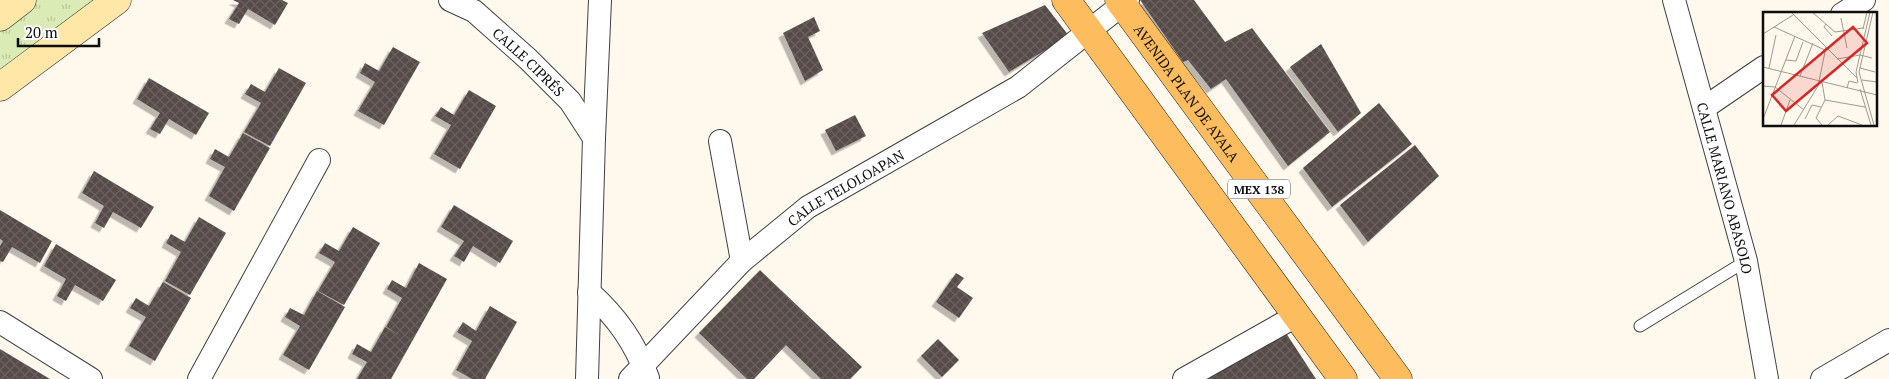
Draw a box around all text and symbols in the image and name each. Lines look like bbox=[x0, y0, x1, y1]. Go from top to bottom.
inset map bbox=[1763, 12, 1876, 126]
scale bar bbox=[18, 15, 99, 47]
street label: AVENIDA PLAN DE AYALA bbox=[1130, 20, 1244, 166]
text: 20 m bbox=[25, 22, 58, 42]
street label: CALLE CIPRÉS bbox=[489, 23, 569, 100]
street label: CALLE MARIANO ABASOLO bbox=[1693, 100, 1758, 275]
street label: CALLE TELOLOAPAN bbox=[783, 145, 907, 230]
road number: MEX 138 bbox=[1228, 180, 1290, 198]

